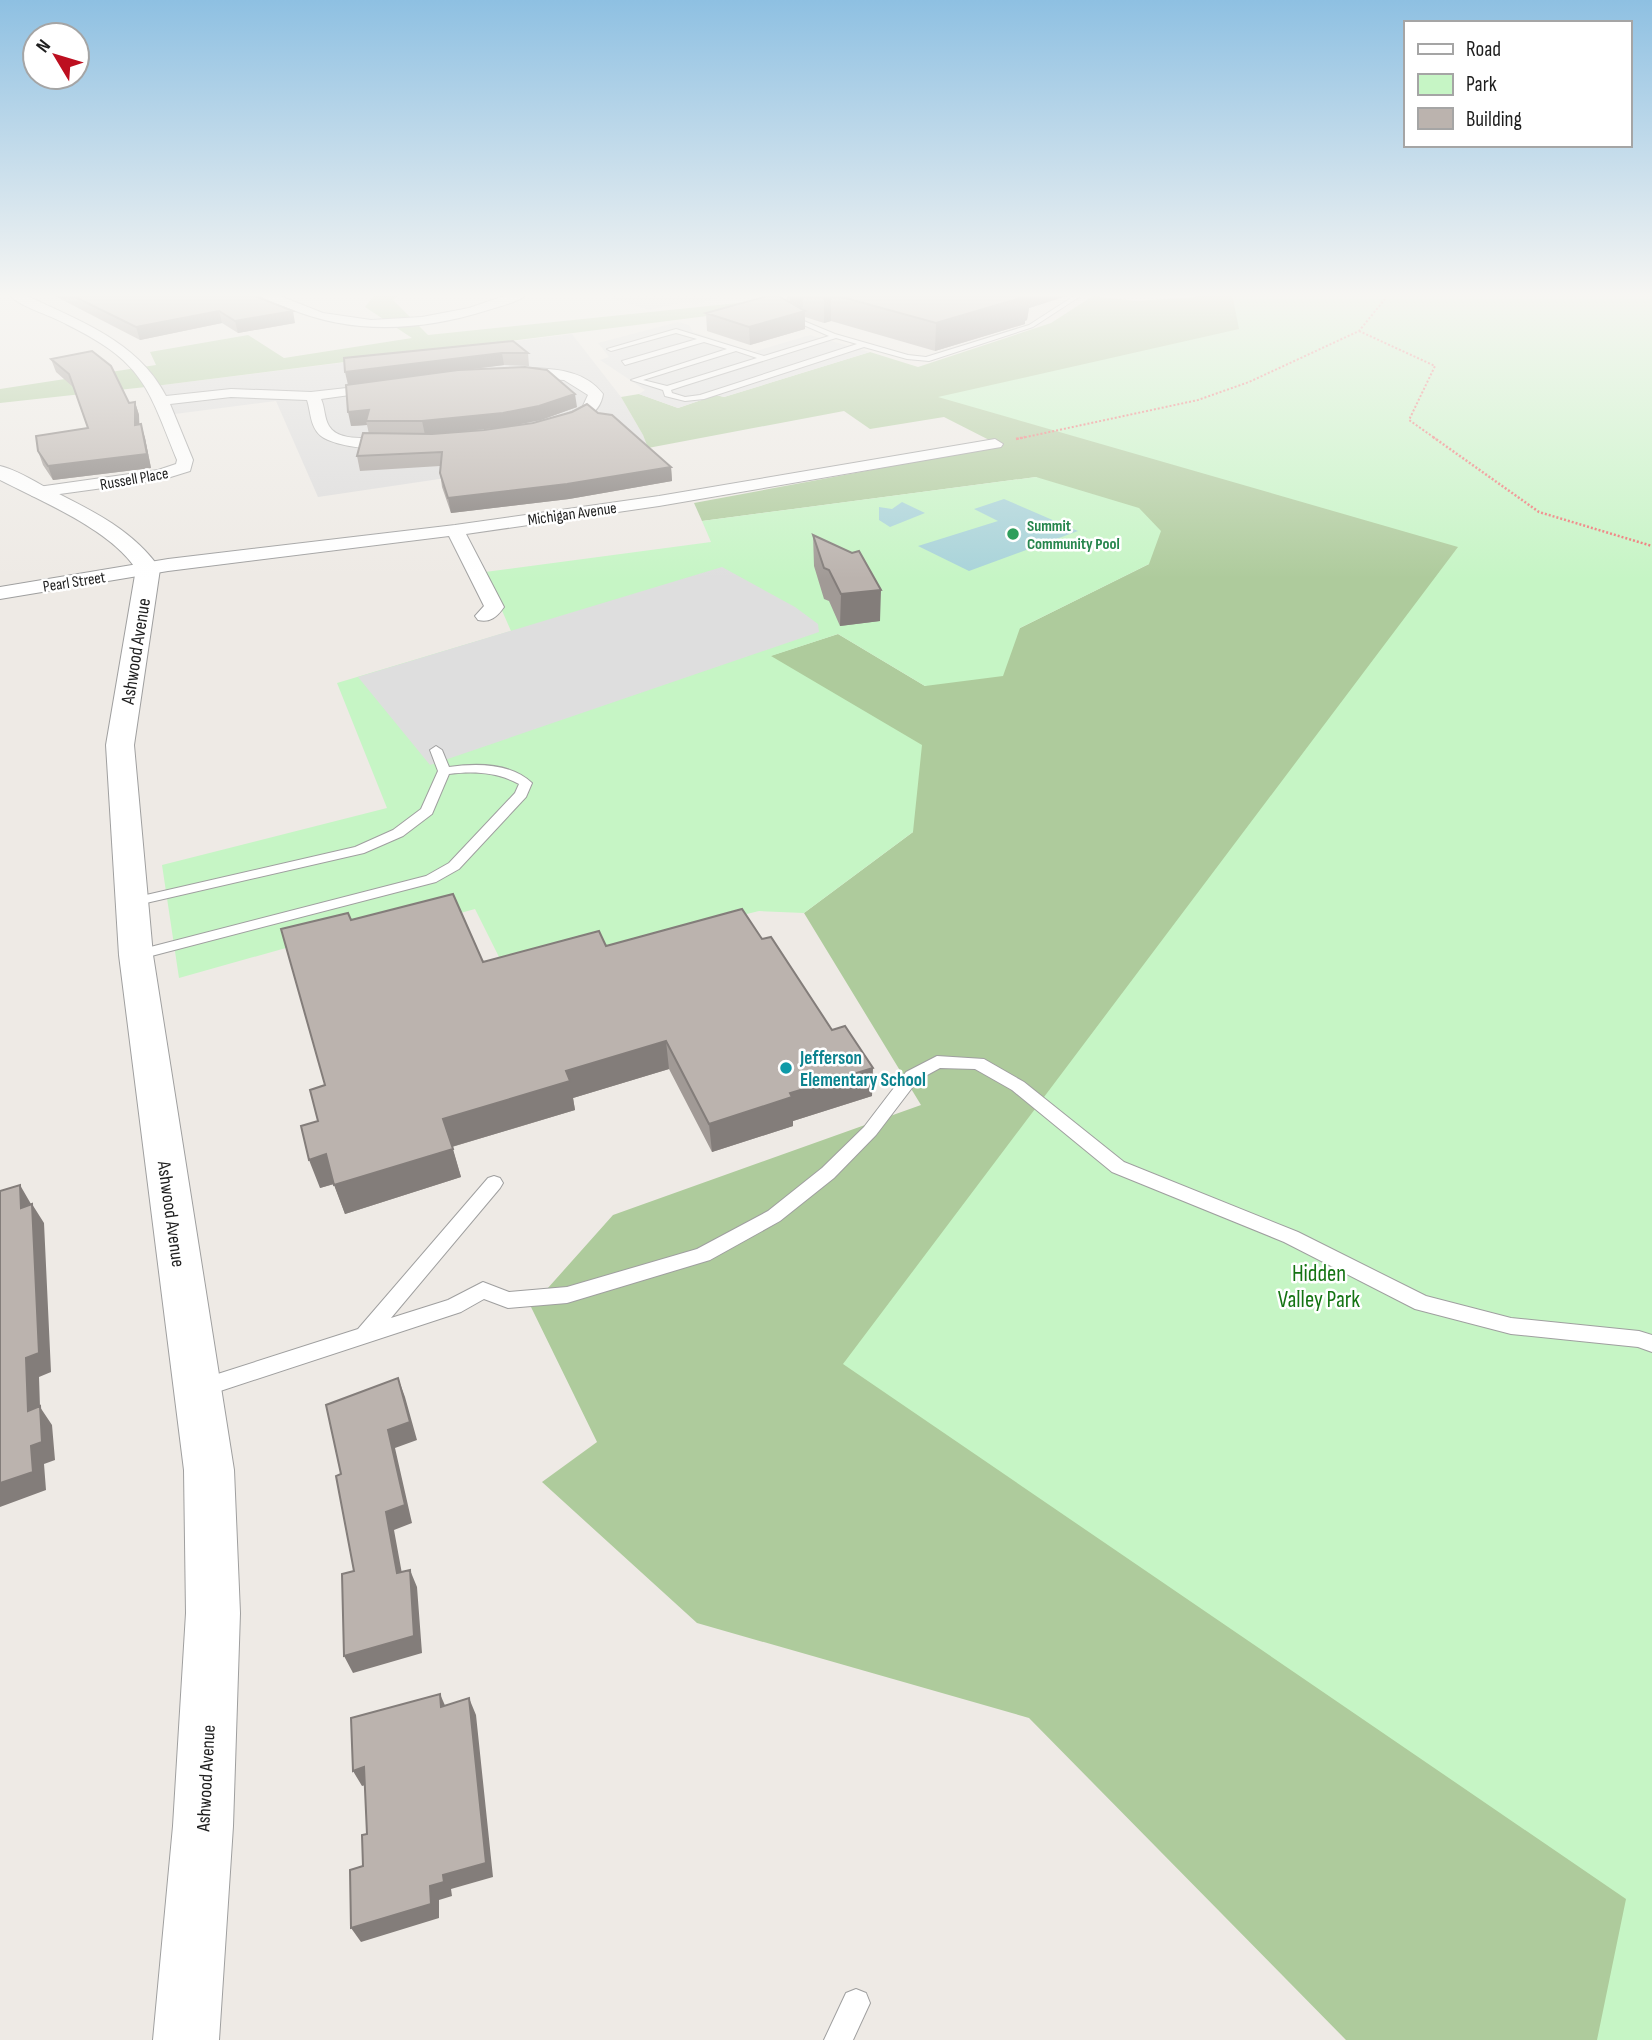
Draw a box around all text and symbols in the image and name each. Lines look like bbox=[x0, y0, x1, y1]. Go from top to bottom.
north arrow bbox=[21, 21, 91, 91]
legend bbox=[1404, 21, 1631, 147]
text: N bbox=[32, 35, 56, 58]
text: Road bbox=[1466, 37, 1501, 62]
text: Park bbox=[1466, 72, 1497, 97]
text: Building bbox=[1466, 107, 1522, 132]
street label: Russell Place bbox=[99, 464, 170, 495]
street label: Michigan Avenue bbox=[527, 499, 618, 530]
place label: Summit Community Pool bbox=[1027, 517, 1120, 554]
marker: Summit Community Pool bbox=[1005, 526, 1021, 542]
street label: Pearl Street bbox=[42, 568, 107, 597]
street label: Ashwood Avenue bbox=[117, 597, 156, 707]
place label: Jefferson Elementary School bbox=[799, 1047, 926, 1092]
marker: Jefferson Elementary School bbox=[778, 1060, 794, 1076]
street label: Ashwood Avenue bbox=[152, 1159, 189, 1269]
park label: Hidden Valley Park bbox=[1278, 1260, 1360, 1314]
street label: Ashwood Avenue bbox=[192, 1724, 221, 1833]

